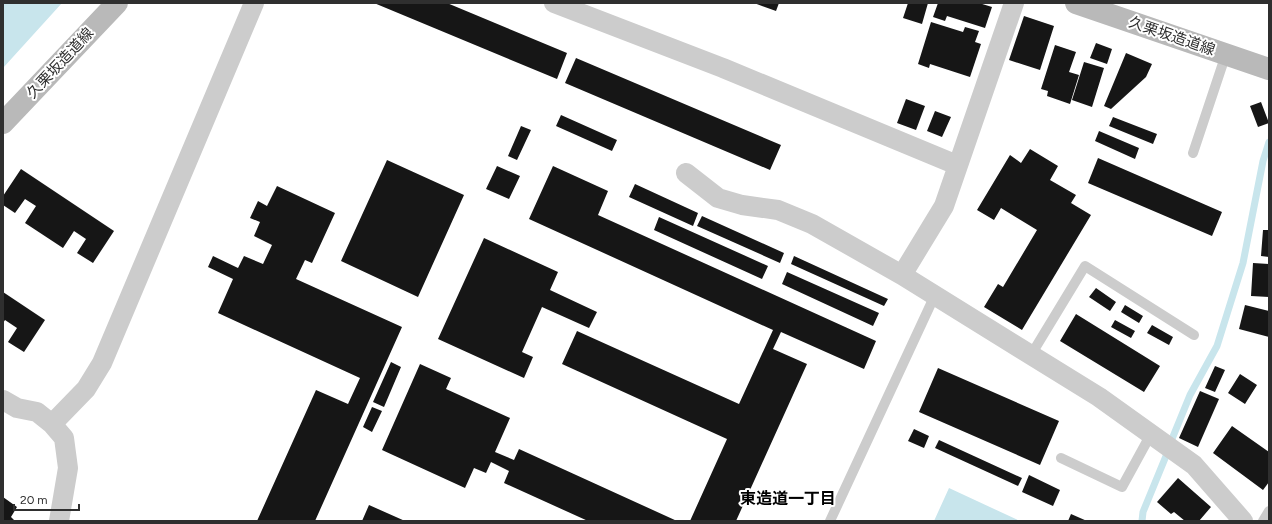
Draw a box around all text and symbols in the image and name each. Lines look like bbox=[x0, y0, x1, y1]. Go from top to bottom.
street label: 久栗坂造道線 bbox=[1127, 13, 1217, 59]
street label: 久栗坂造道線 bbox=[23, 24, 97, 102]
scale bar bbox=[14, 486, 79, 512]
district label: 東造道一丁目 bbox=[740, 489, 836, 508]
text: 20 m bbox=[20, 493, 48, 507]

